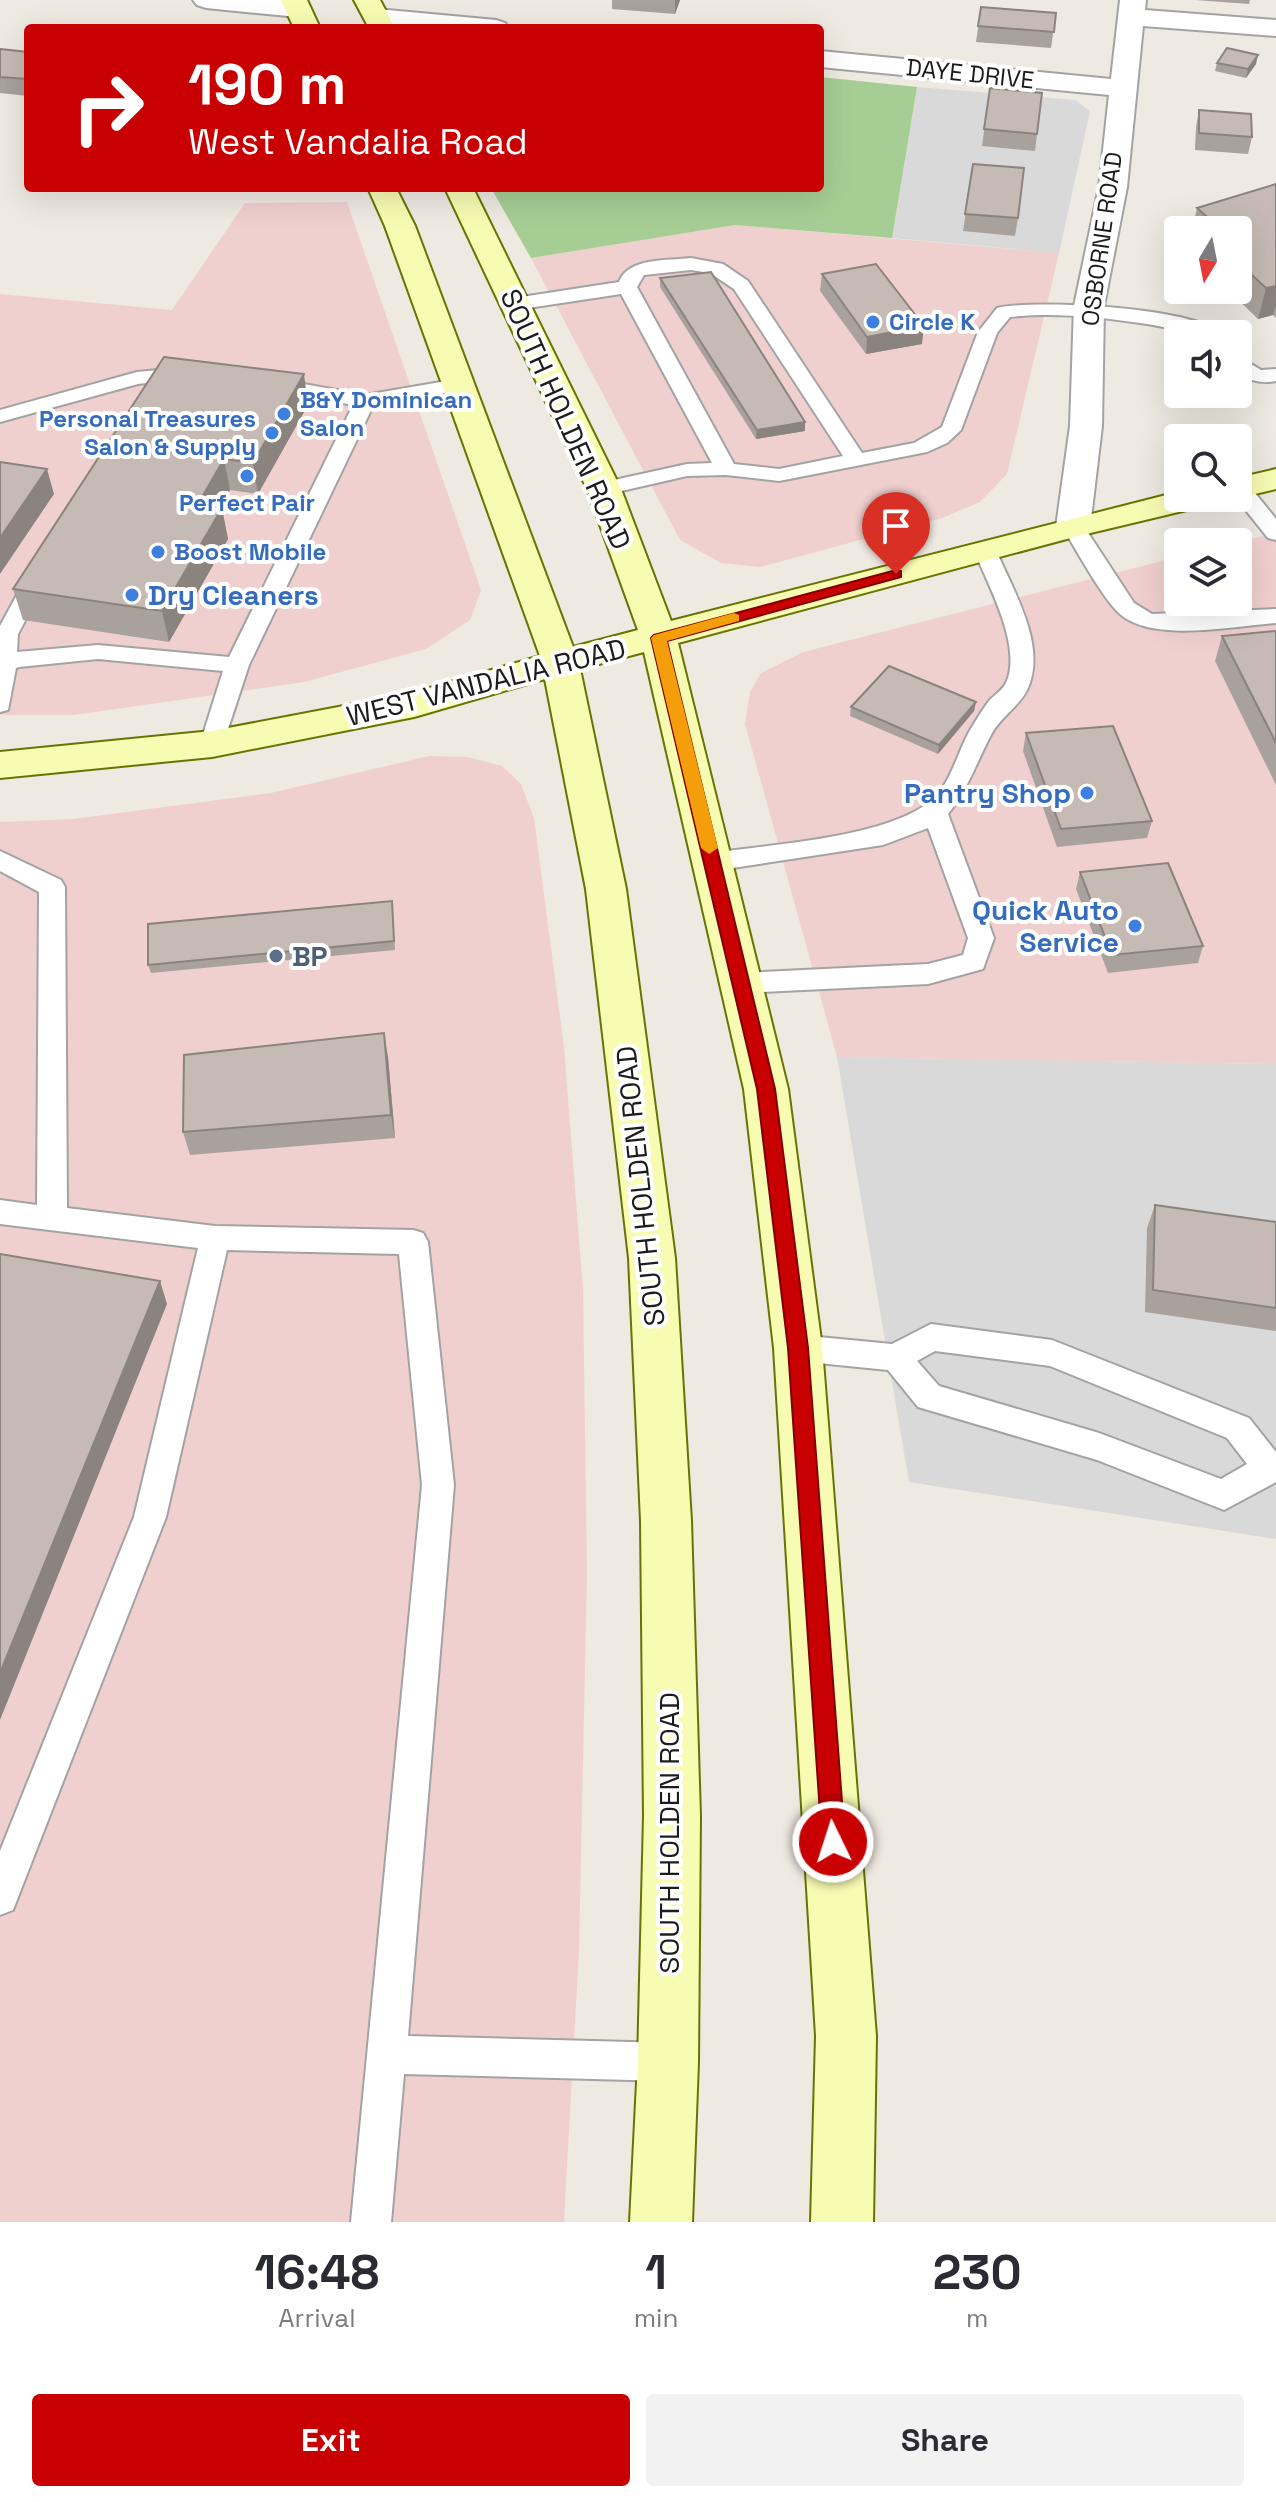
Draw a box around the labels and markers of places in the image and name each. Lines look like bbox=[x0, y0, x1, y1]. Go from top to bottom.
place label: Circle K bbox=[889, 306, 975, 337]
marker: Circle K bbox=[864, 313, 882, 331]
place label: B&Y Dominican Salon bbox=[300, 384, 472, 443]
place label: Personal Treasures Salon & Supply bbox=[39, 403, 256, 462]
marker: B&Y Dominican Salon bbox=[275, 405, 293, 423]
marker: Personal Treasures Salon & Supply bbox=[263, 424, 281, 442]
marker: Perfect Pair bbox=[238, 467, 256, 485]
place label: Perfect Pair bbox=[179, 487, 315, 518]
pin bbox=[862, 492, 930, 574]
place label: Boost Mobile bbox=[174, 536, 326, 567]
marker: Boost Mobile bbox=[149, 543, 167, 561]
place label: Dry Cleaners bbox=[148, 577, 319, 613]
marker: Dry Cleaners bbox=[123, 586, 141, 604]
place label: Pantry Shop bbox=[904, 775, 1071, 811]
marker: Pantry Shop bbox=[1078, 784, 1096, 802]
place label: Quick Auto Service bbox=[972, 892, 1119, 960]
marker: Quick Auto Service bbox=[1126, 917, 1144, 935]
place label: BP bbox=[292, 938, 328, 974]
marker: BP bbox=[267, 947, 285, 965]

